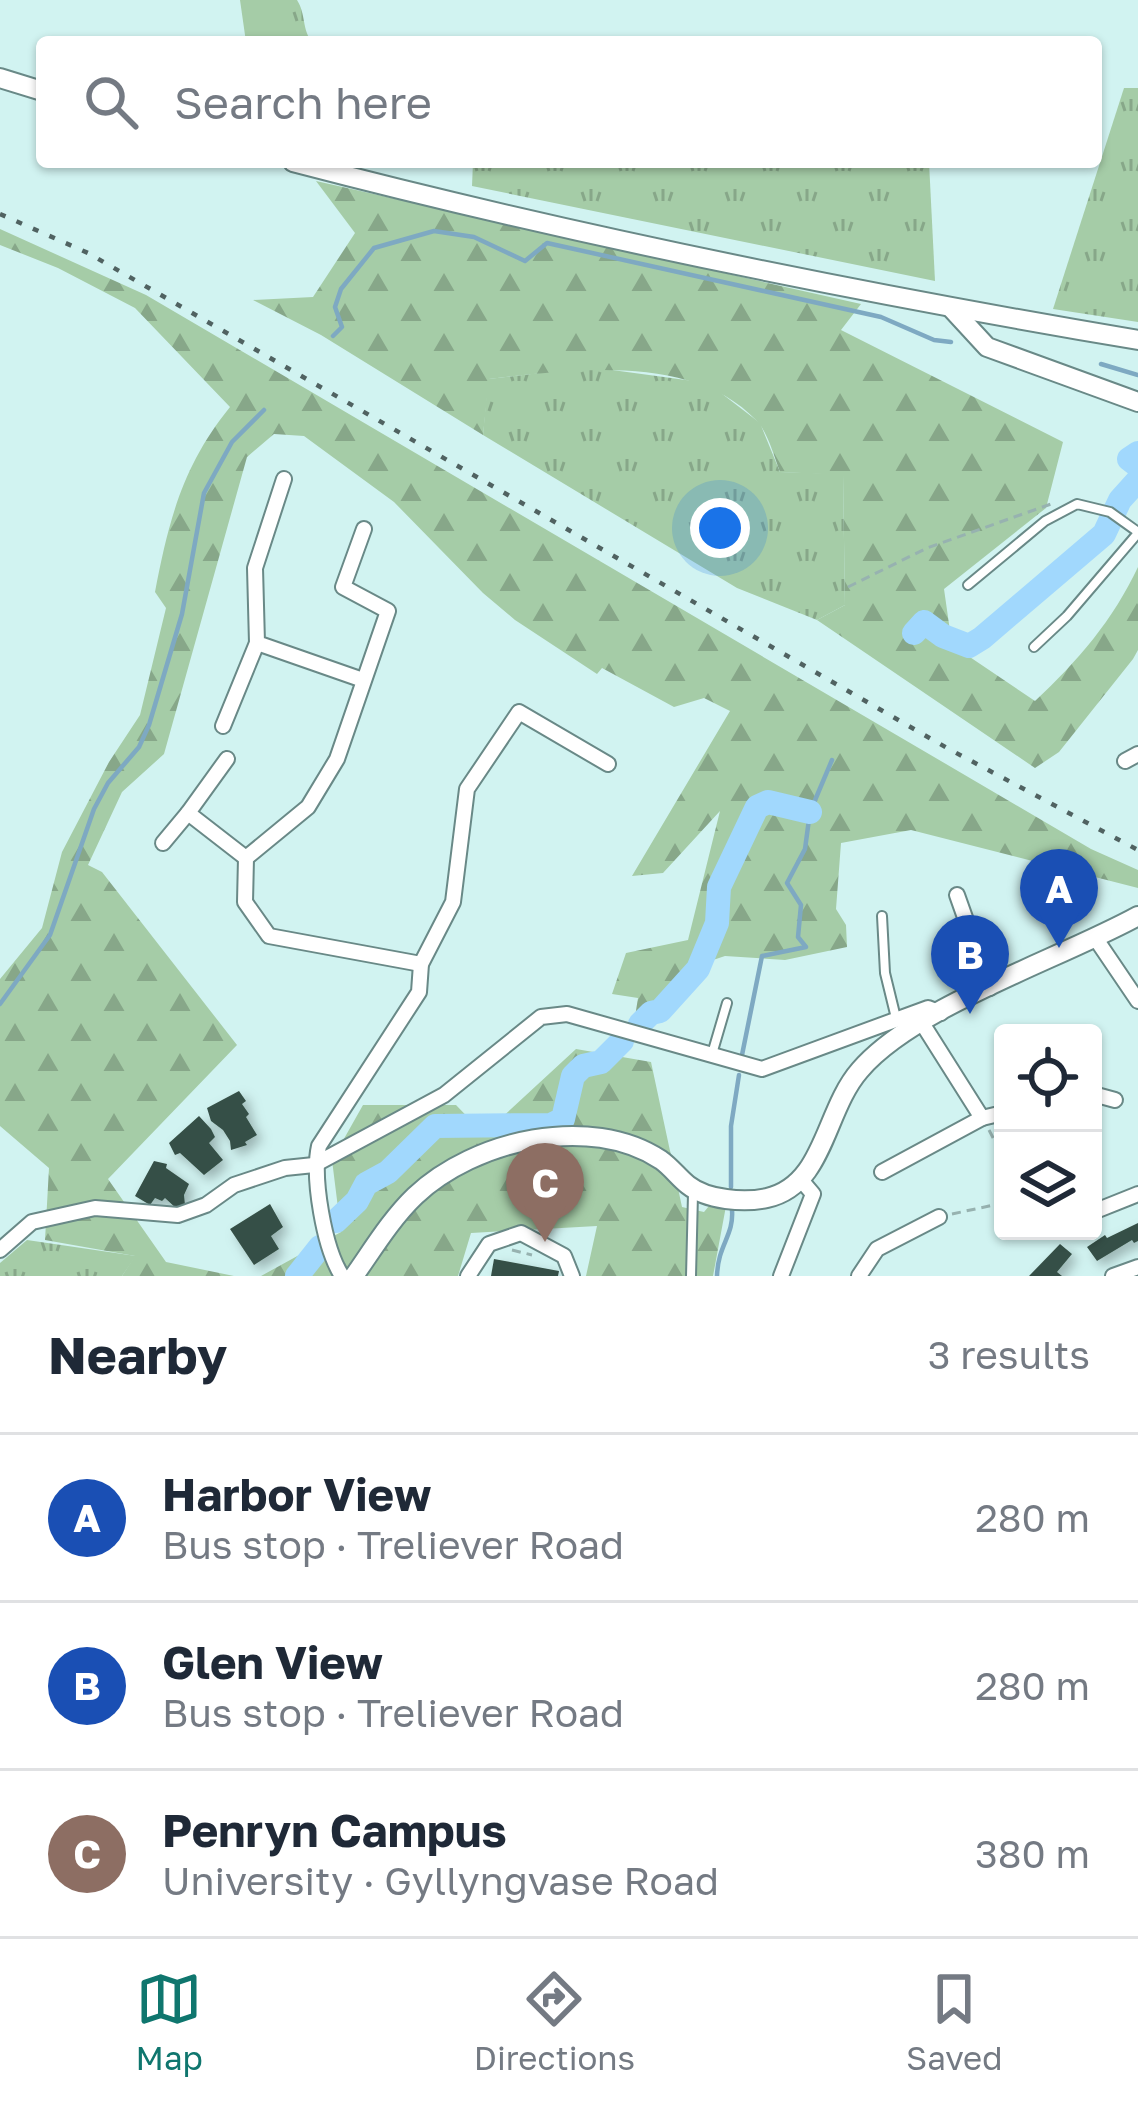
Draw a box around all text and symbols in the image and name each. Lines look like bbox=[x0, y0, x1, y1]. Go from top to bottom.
search box bbox=[36, 36, 1102, 168]
icon: search bbox=[78, 69, 144, 135]
text: Search here bbox=[174, 75, 432, 129]
your location bbox=[690, 498, 750, 558]
pin: A bbox=[1020, 849, 1098, 948]
pin: B bbox=[931, 915, 1009, 1014]
map controls bbox=[994, 1024, 1102, 1240]
button: locate bbox=[994, 1024, 1102, 1132]
button: layers bbox=[994, 1132, 1102, 1240]
pin: C bbox=[506, 1143, 584, 1242]
text: Nearby bbox=[48, 1324, 227, 1385]
text: 3 results bbox=[928, 1331, 1090, 1378]
text: Harbor View bbox=[162, 1467, 431, 1521]
text: A bbox=[73, 1494, 101, 1541]
text: 280 m bbox=[975, 1494, 1090, 1541]
text: Bus stop · Treliever Road bbox=[162, 1521, 624, 1568]
text: Glen View bbox=[162, 1635, 383, 1689]
text: B bbox=[73, 1662, 101, 1709]
text: 280 m bbox=[975, 1662, 1090, 1709]
text: Bus stop · Treliever Road bbox=[162, 1689, 624, 1736]
text: Penryn Campus bbox=[162, 1803, 507, 1857]
text: C bbox=[73, 1830, 101, 1877]
text: 380 m bbox=[975, 1830, 1090, 1877]
text: University · Gyllyngvase Road bbox=[162, 1857, 719, 1904]
tab: Map bbox=[136, 1966, 203, 2077]
tab: Directions bbox=[474, 1966, 635, 2077]
tab: Saved bbox=[906, 1966, 1002, 2077]

